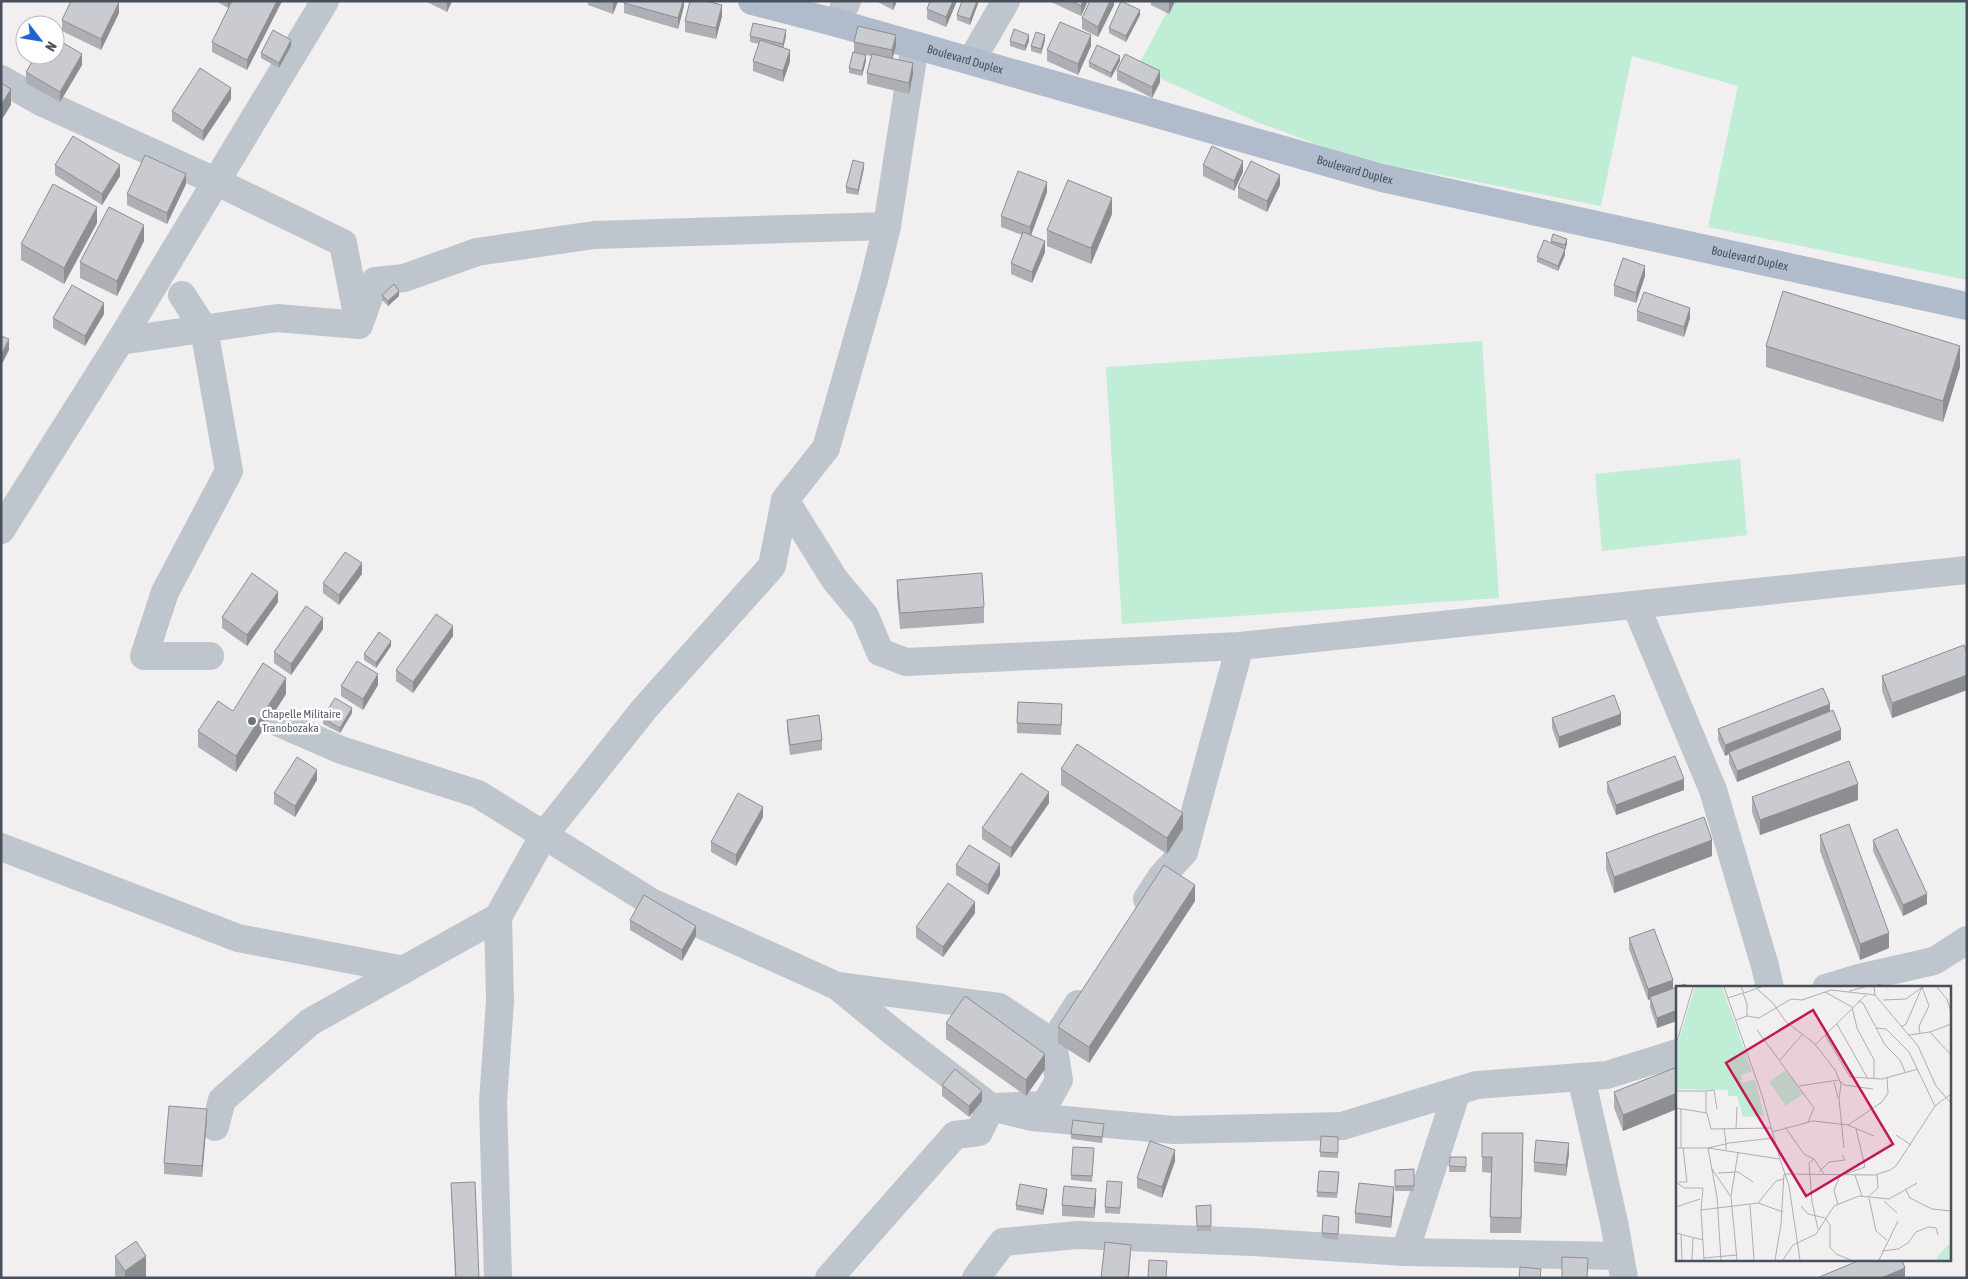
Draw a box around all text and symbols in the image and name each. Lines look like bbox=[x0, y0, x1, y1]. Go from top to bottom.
north arrow bbox=[15, 15, 65, 65]
text: N bbox=[42, 39, 60, 54]
street label: Boulevard Duplex bbox=[926, 42, 1005, 77]
street label: Boulevard Duplex bbox=[1315, 153, 1394, 187]
street label: Boulevard Duplex bbox=[1710, 243, 1790, 274]
place label: Chapelle Militaire Tranobozaka bbox=[262, 707, 341, 735]
marker: Chapelle Militaire Tranobozaka bbox=[246, 715, 258, 727]
inset map bbox=[1676, 986, 1950, 1262]

